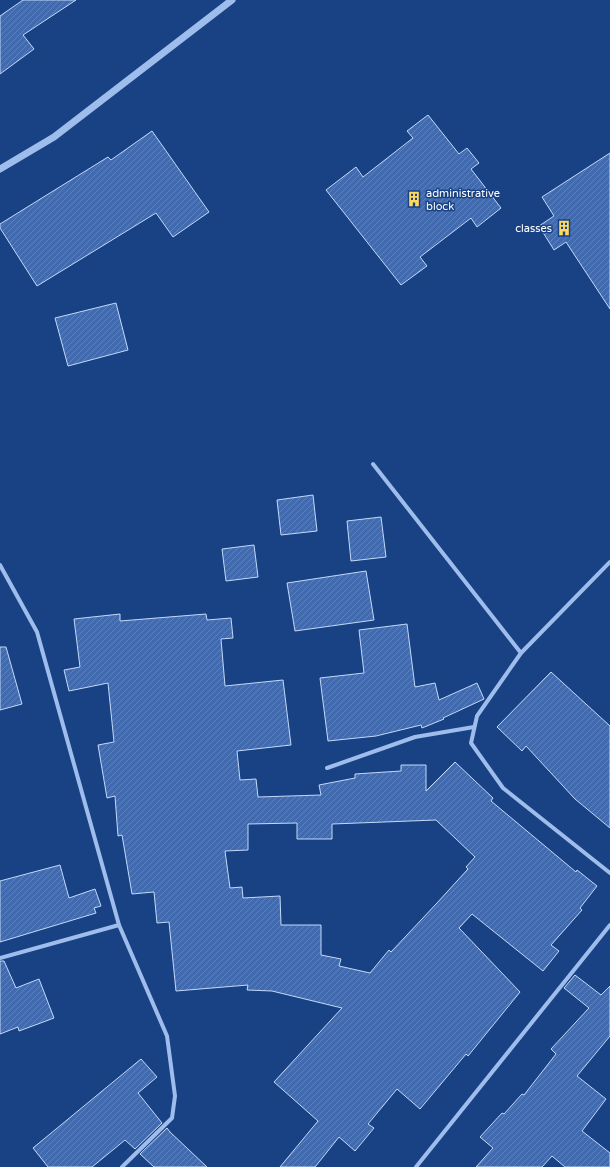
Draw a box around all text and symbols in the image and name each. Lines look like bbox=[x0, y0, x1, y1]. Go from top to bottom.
place label: administrative block bbox=[426, 187, 500, 213]
building icon: administrative block bbox=[405, 190, 423, 208]
building icon: classes bbox=[555, 219, 573, 237]
place label: classes bbox=[515, 222, 552, 235]

